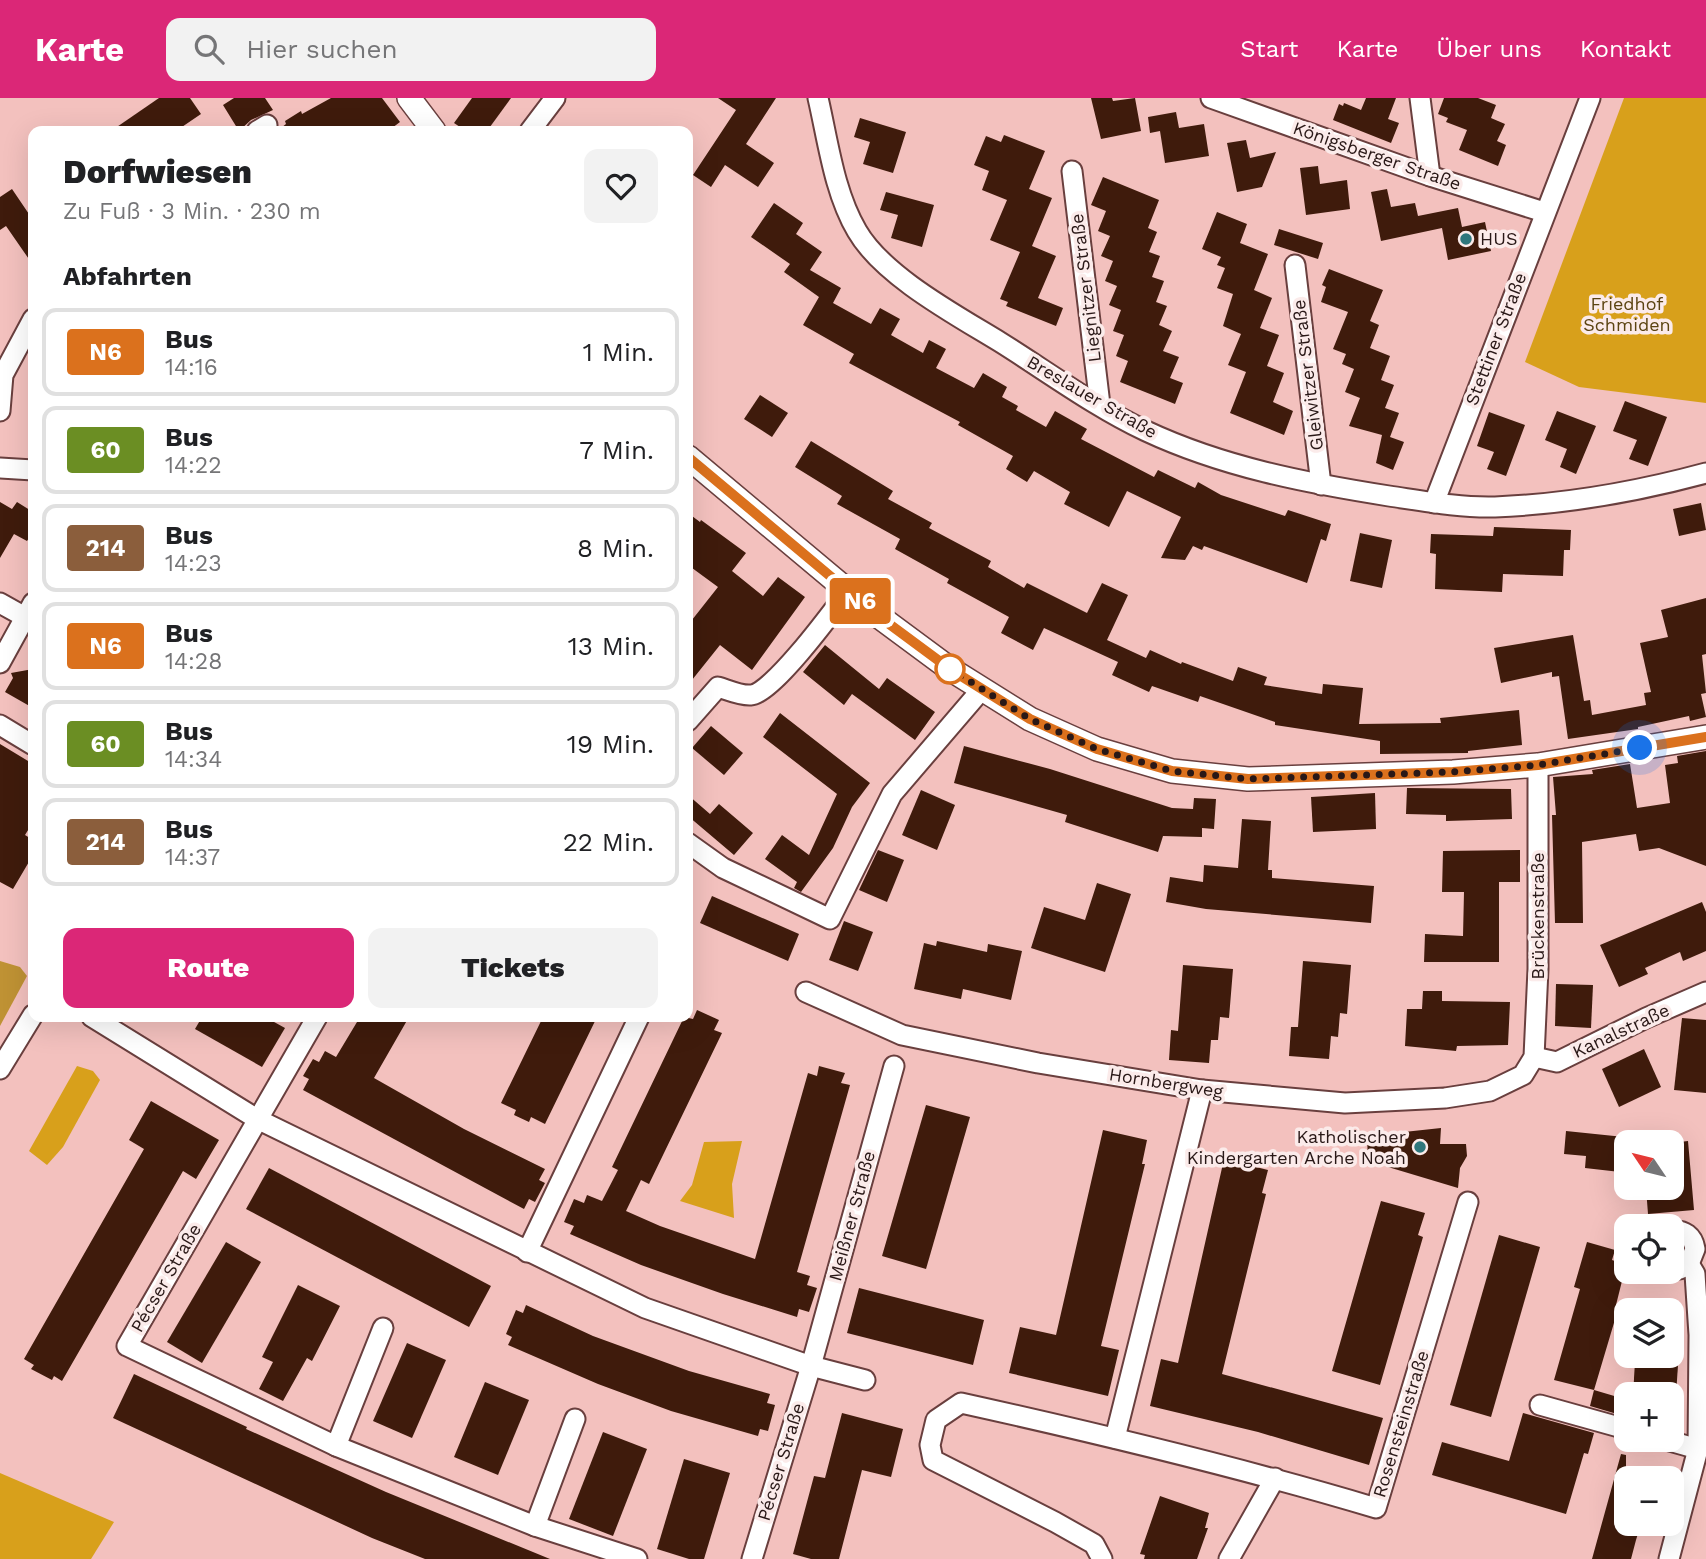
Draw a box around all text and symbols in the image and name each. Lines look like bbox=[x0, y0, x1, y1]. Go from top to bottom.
search box bbox=[166, 18, 656, 81]
text: Karte bbox=[35, 30, 124, 69]
icon: search bbox=[190, 30, 228, 68]
text: Hier suchen bbox=[246, 34, 398, 64]
text: Start bbox=[1240, 35, 1298, 63]
text: Karte bbox=[1336, 35, 1398, 63]
text: Über uns bbox=[1436, 35, 1542, 63]
text: Kontakt bbox=[1580, 35, 1671, 63]
street label: Königsberger Straße bbox=[1290, 117, 1464, 194]
button: heart bbox=[584, 149, 658, 223]
text: Dorfwiesen bbox=[63, 152, 252, 191]
text: Zu Fuß · 3 Min. · 230 m bbox=[63, 198, 321, 225]
street label: Liegnitzer Straße bbox=[1066, 212, 1105, 364]
place label: HUS bbox=[1480, 228, 1518, 249]
marker: HUS bbox=[1458, 231, 1474, 247]
text: Abfahrten bbox=[63, 261, 192, 291]
street label: Stettiner Straße bbox=[1461, 270, 1530, 408]
park label: Friedhof Schmiden bbox=[1583, 293, 1671, 335]
street label: Gleiwitzer Straße bbox=[1288, 298, 1327, 452]
text: Bus bbox=[165, 324, 213, 354]
text: 1 Min. bbox=[583, 337, 654, 367]
text: N6 bbox=[89, 338, 122, 366]
street label: Breslauer Straße bbox=[1023, 351, 1161, 442]
text: 14:16 bbox=[165, 354, 218, 381]
text: Bus bbox=[165, 422, 213, 452]
text: 7 Min. bbox=[579, 435, 654, 465]
text: 60 bbox=[90, 436, 121, 464]
text: 14:22 bbox=[165, 452, 222, 479]
text: Bus bbox=[165, 520, 213, 550]
text: 8 Min. bbox=[577, 533, 654, 563]
text: 214 bbox=[85, 534, 126, 562]
text: 14:23 bbox=[165, 550, 222, 577]
line badge: N6 bbox=[828, 578, 892, 624]
text: N6 bbox=[844, 587, 876, 615]
text: Bus bbox=[165, 618, 213, 648]
text: 13 Min. bbox=[568, 631, 654, 661]
text: N6 bbox=[89, 632, 122, 660]
text: 14:28 bbox=[165, 648, 222, 675]
unlabelled marker bbox=[935, 654, 965, 684]
text: Bus bbox=[165, 716, 213, 746]
text: 19 Min. bbox=[567, 729, 654, 759]
text: 60 bbox=[90, 730, 121, 758]
your location bbox=[1622, 730, 1657, 765]
text: 14:34 bbox=[165, 746, 222, 773]
text: Bus bbox=[165, 814, 213, 844]
text: 22 Min. bbox=[563, 827, 654, 857]
text: 214 bbox=[85, 828, 126, 856]
text: 14:37 bbox=[165, 844, 220, 871]
street label: Brückenstraße bbox=[1527, 852, 1548, 980]
button: Route bbox=[63, 928, 354, 1008]
button: Tickets bbox=[368, 928, 658, 1008]
street label: Kanalstraße bbox=[1569, 999, 1673, 1062]
street label: Hornbergweg bbox=[1108, 1063, 1225, 1102]
place label: Katholischer Kindergarten Arche Noah bbox=[1187, 1126, 1406, 1168]
north arrow bbox=[1614, 1130, 1684, 1200]
map controls bbox=[1614, 1130, 1684, 1536]
marker: Katholischer Kindergarten Arche Noah bbox=[1412, 1139, 1428, 1155]
street label: Meißner Straße bbox=[824, 1148, 879, 1283]
button: locate bbox=[1614, 1214, 1684, 1284]
street label: Pécser Straße bbox=[126, 1220, 205, 1336]
button: layers bbox=[1614, 1298, 1684, 1368]
street label: Rosensteinstraße bbox=[1368, 1348, 1433, 1500]
button: + bbox=[1614, 1382, 1684, 1452]
street label: Pécser Straße bbox=[753, 1400, 808, 1523]
button: − bbox=[1614, 1466, 1684, 1536]

